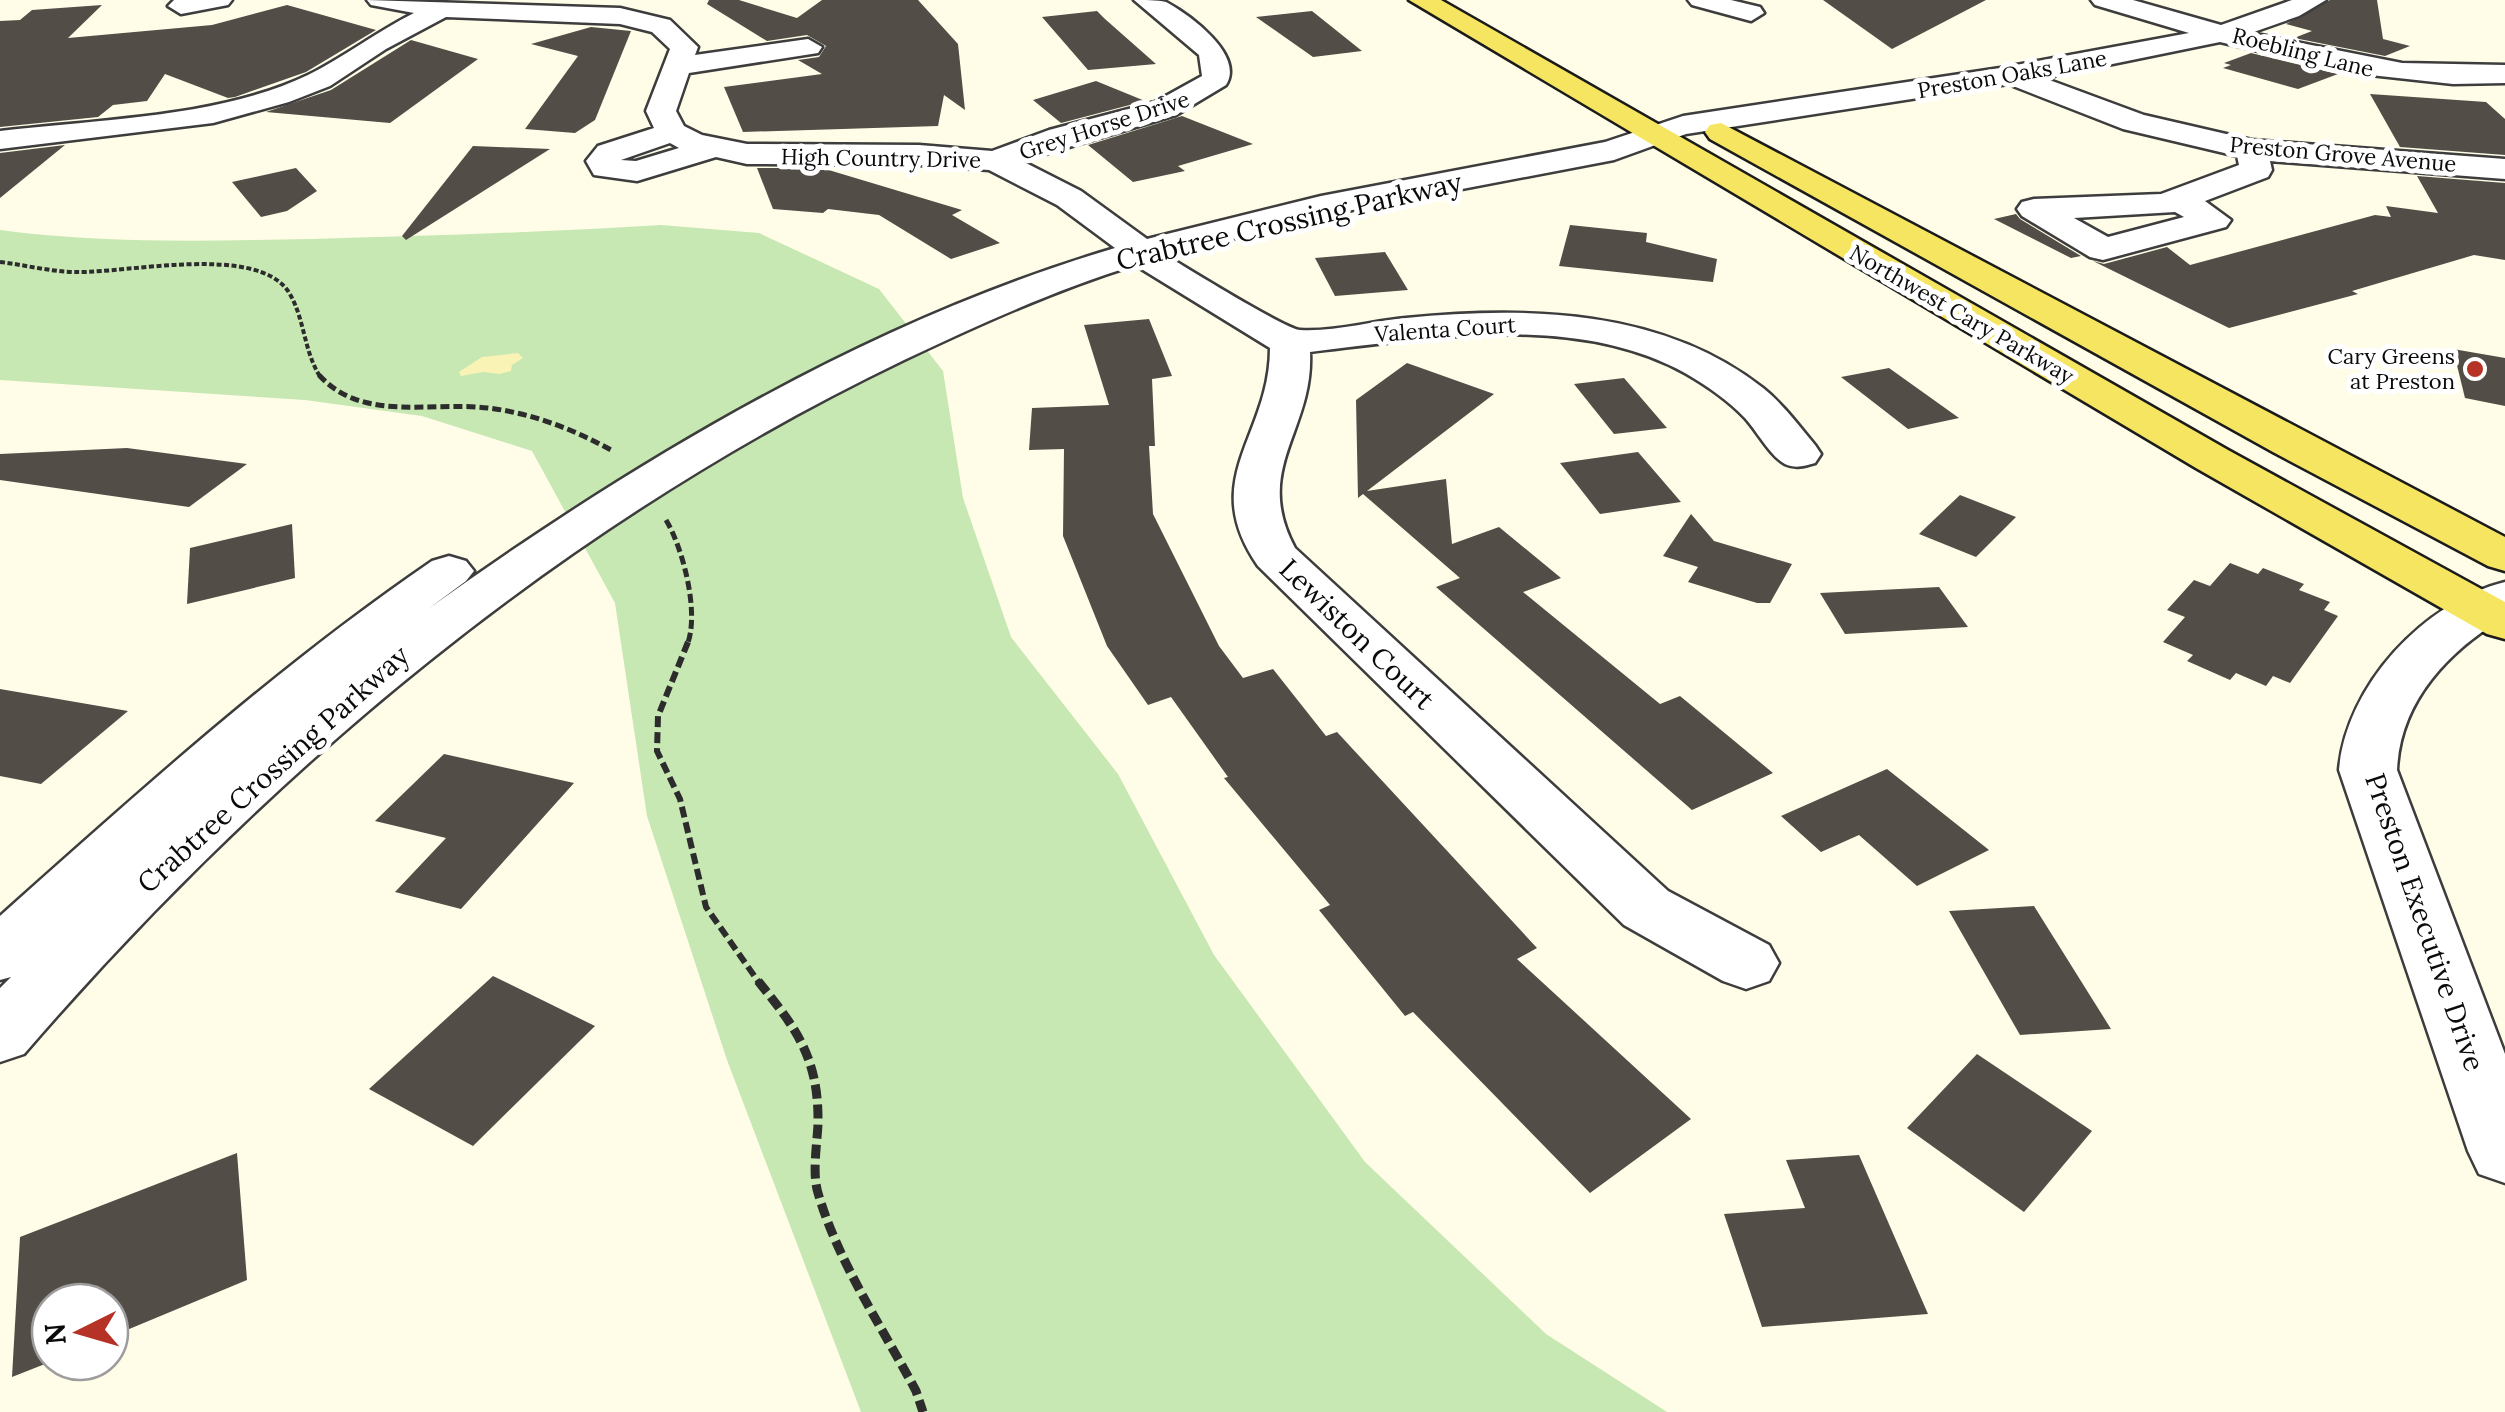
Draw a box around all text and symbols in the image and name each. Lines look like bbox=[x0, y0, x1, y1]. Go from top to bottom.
street label: Roebling Lane bbox=[2229, 21, 2377, 83]
street label: Preston Oaks Lane bbox=[1915, 44, 2109, 104]
street label: Grey Horse Drive bbox=[1015, 84, 1193, 166]
street label: Preston Grove Avenue bbox=[2228, 130, 2458, 178]
street label: High Country Drive bbox=[781, 142, 981, 174]
street label: Crabtree Crossing Parkway bbox=[1113, 164, 1465, 278]
street label: Northwest Cary Parkway bbox=[1845, 238, 2079, 390]
street label: Valenta Court bbox=[1372, 310, 1517, 348]
place label: Cary Greens at Preston bbox=[2328, 342, 2455, 395]
marker: Cary Greens at Preston bbox=[2464, 358, 2486, 380]
street label: Lewiston Court bbox=[1272, 551, 1442, 717]
street label: Crabtree Crossing Parkway bbox=[130, 637, 417, 901]
street label: Preston Executive Drive bbox=[2357, 768, 2493, 1076]
north arrow bbox=[30, 1282, 130, 1382]
text: N bbox=[36, 1322, 74, 1347]

